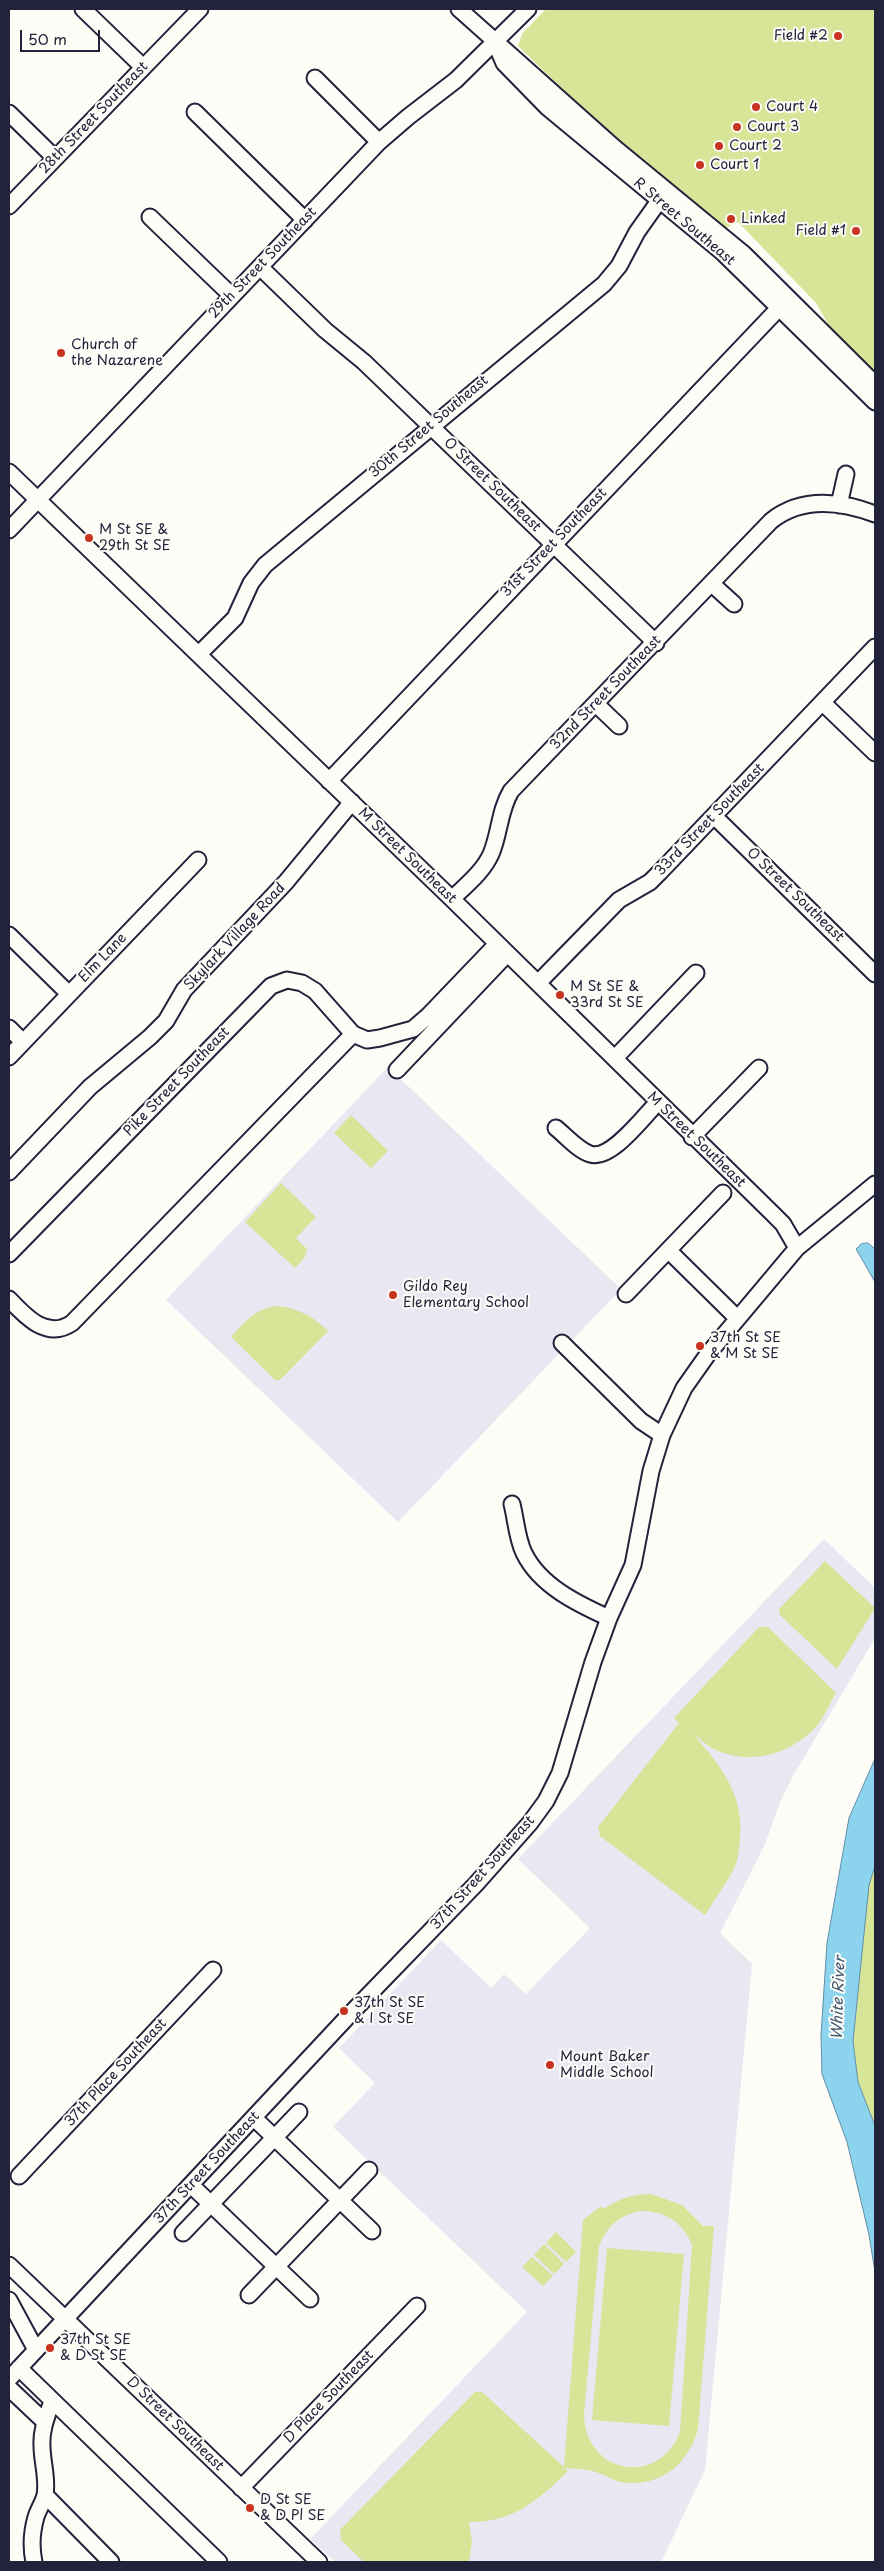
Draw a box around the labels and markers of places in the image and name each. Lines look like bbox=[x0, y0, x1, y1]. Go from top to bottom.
place label: Field #2 bbox=[774, 28, 828, 44]
marker: Field #2 bbox=[832, 30, 844, 42]
place label: Court 4 bbox=[766, 99, 818, 115]
marker: Court 4 bbox=[750, 101, 762, 113]
place label: Court 3 bbox=[747, 119, 799, 135]
marker: Court 3 bbox=[731, 121, 743, 133]
place label: Court 2 bbox=[729, 138, 782, 154]
marker: Court 2 bbox=[713, 140, 725, 152]
place label: Court 1 bbox=[710, 157, 759, 173]
marker: Court 1 bbox=[694, 159, 706, 171]
place label: Linked bbox=[741, 211, 786, 227]
marker: Linked bbox=[725, 213, 737, 225]
place label: Field #1 bbox=[795, 223, 846, 239]
marker: Field #1 bbox=[850, 225, 862, 237]
place label: Church of the Nazarene bbox=[71, 337, 163, 370]
marker: Church of the Nazarene bbox=[55, 347, 67, 359]
place label: M St SE & 29th St SE bbox=[99, 522, 171, 554]
marker: M St SE & 29th St SE bbox=[83, 532, 95, 544]
place label: M St SE & 33rd St SE bbox=[570, 979, 644, 1012]
marker: M St SE & 33rd St SE bbox=[554, 989, 566, 1001]
place label: Gildo Rey Elementary School bbox=[403, 1279, 529, 1311]
marker: Gildo Rey Elementary School bbox=[387, 1289, 399, 1301]
place label: 37th St SE & M St SE bbox=[710, 1330, 781, 1362]
marker: 37th St SE & M St SE bbox=[694, 1340, 706, 1352]
place label: 37th St SE & I St SE bbox=[354, 1995, 425, 2028]
marker: 37th St SE & I St SE bbox=[338, 2005, 350, 2017]
place label: Mount Baker Middle School bbox=[560, 2049, 653, 2082]
marker: Mount Baker Middle School bbox=[544, 2059, 556, 2071]
place label: 37th St SE & D St SE bbox=[60, 2332, 131, 2364]
marker: 37th St SE & D St SE bbox=[44, 2342, 56, 2354]
place label: D St SE & D Pl SE bbox=[260, 2492, 325, 2524]
marker: D St SE & D Pl SE bbox=[244, 2502, 256, 2514]

